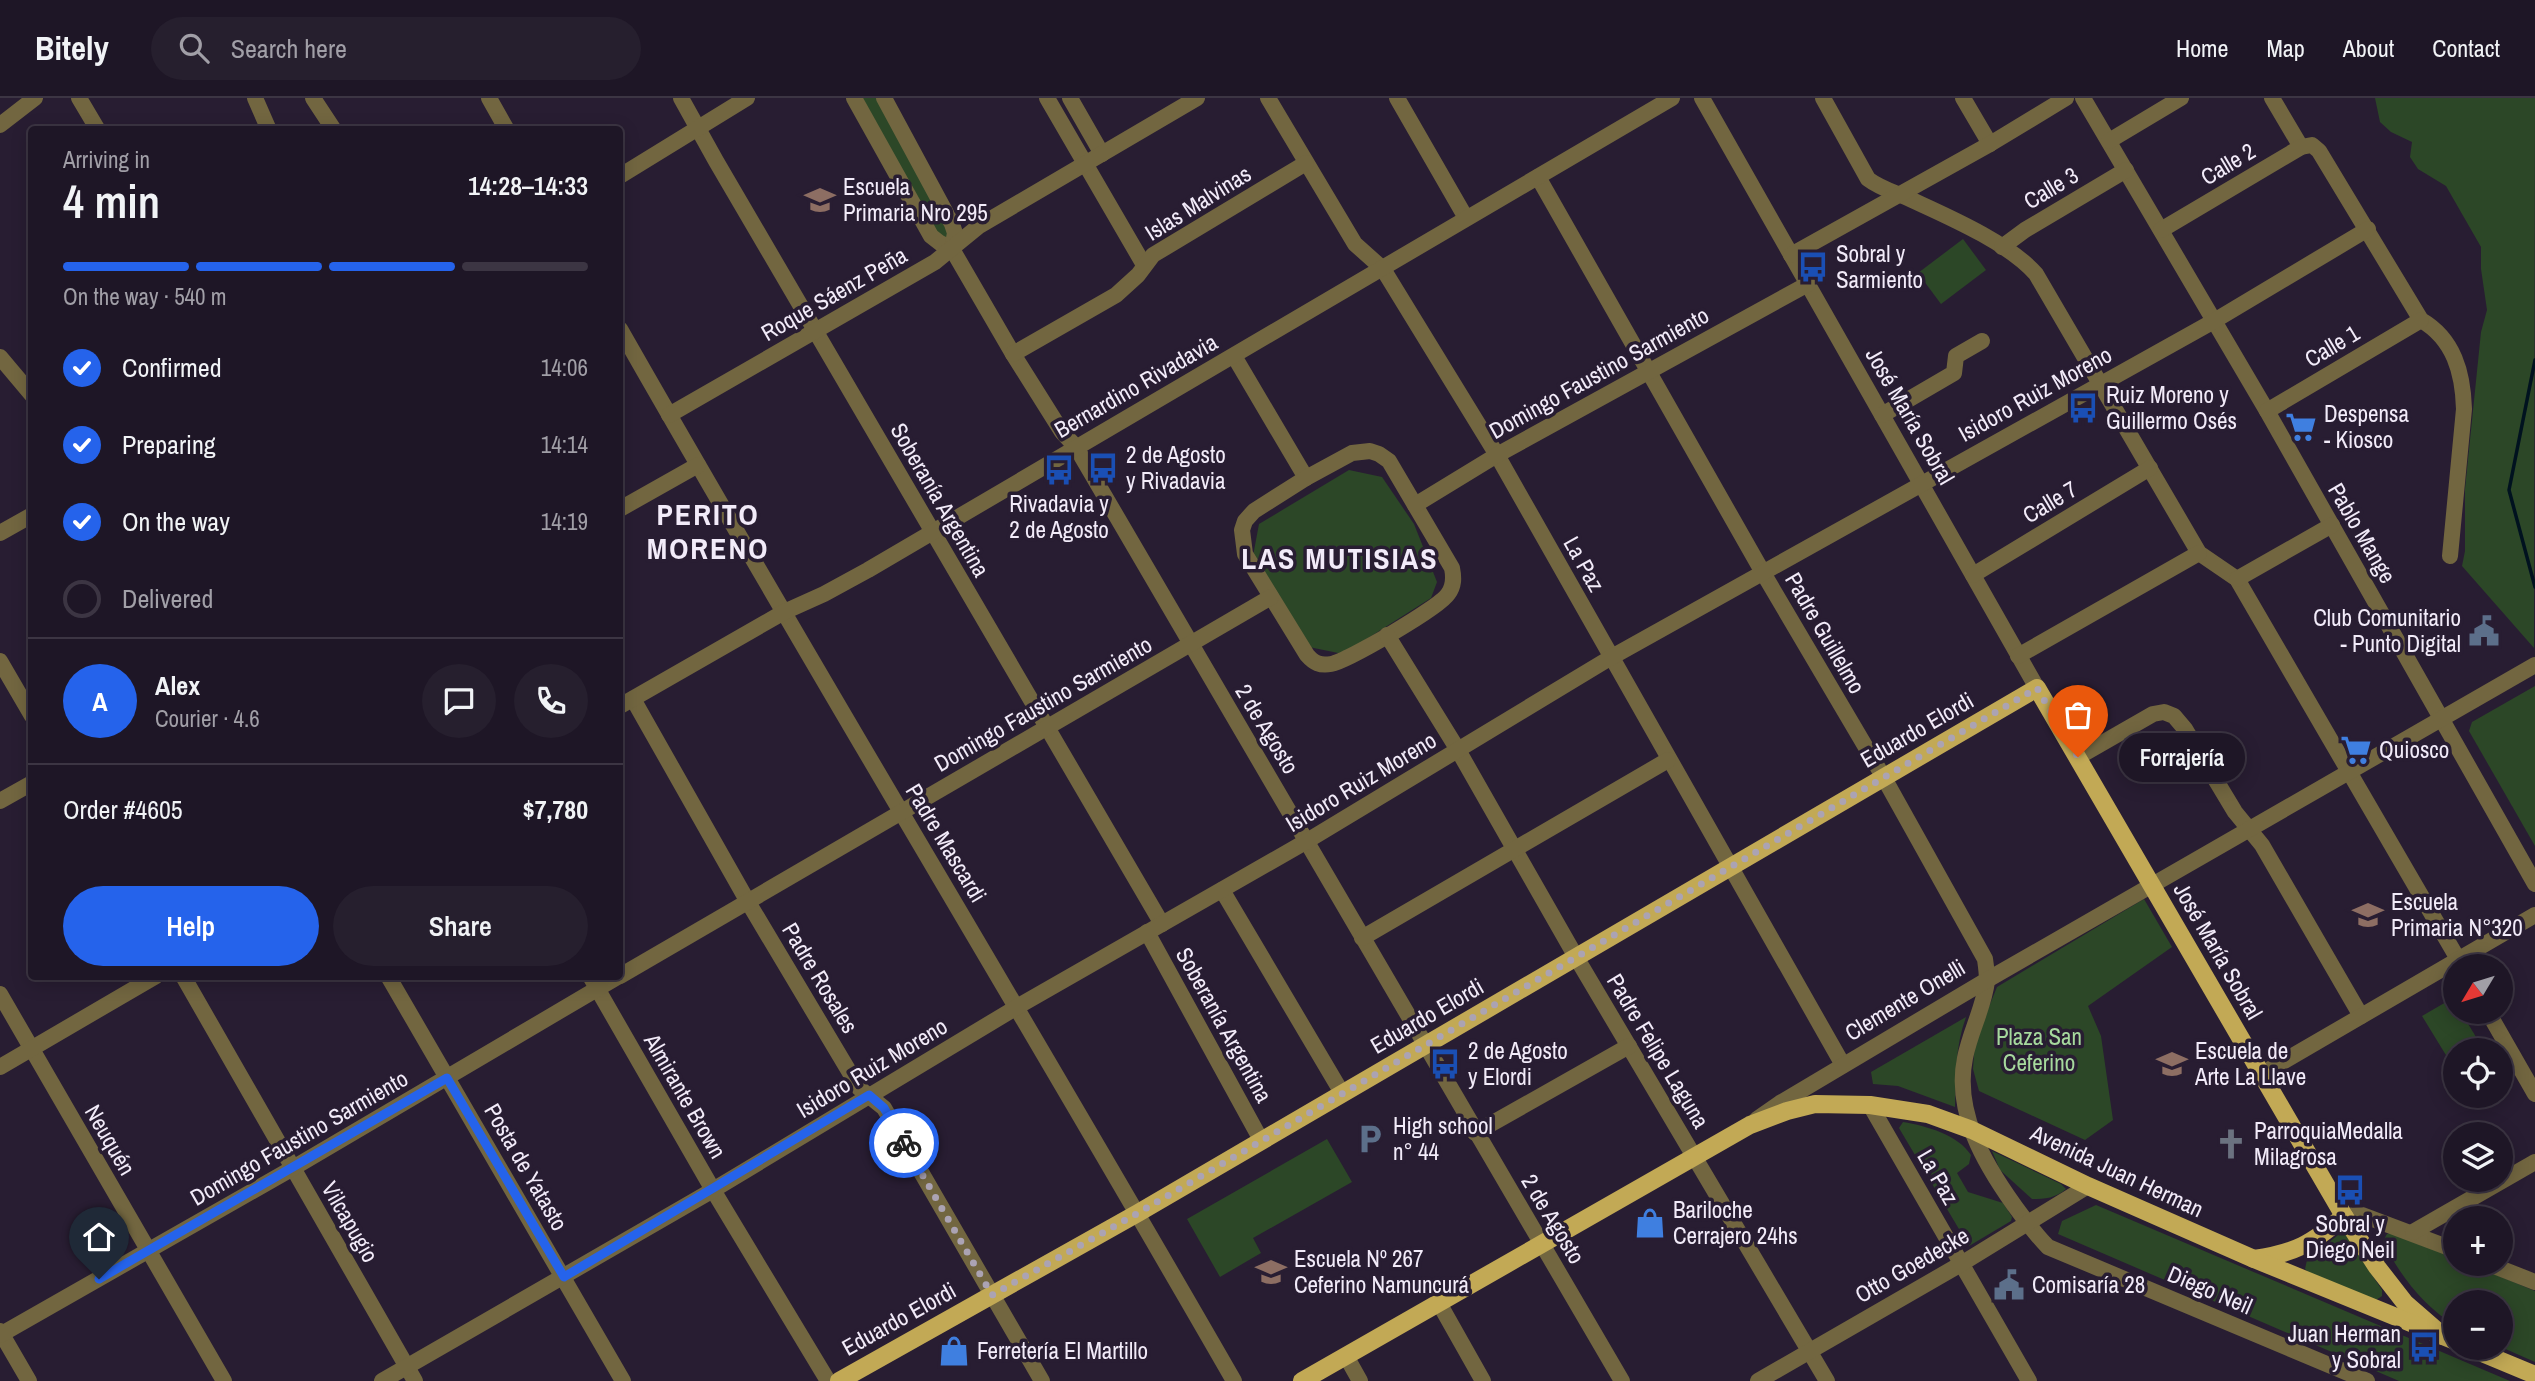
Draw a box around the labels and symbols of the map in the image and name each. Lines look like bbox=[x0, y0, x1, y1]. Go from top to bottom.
street label: Calle 2 bbox=[2195, 135, 2261, 192]
street label: Islas Malvinas bbox=[1139, 158, 1257, 247]
street label: Calle 3 bbox=[2018, 159, 2084, 216]
place label: Escuela Primaria Nro 295 bbox=[843, 171, 988, 228]
school or university icon: Escuela Primaria Nro 295 bbox=[803, 183, 837, 217]
place label: Sobral y Sarmiento bbox=[1836, 238, 1923, 295]
street label: Roque Sáenz Peña bbox=[755, 239, 913, 348]
bus stop icon: Sobral y Sarmiento bbox=[1796, 250, 1830, 284]
street label: Domingo Faustino Sarmiento bbox=[1483, 299, 1714, 446]
street label: Calle 1 bbox=[2299, 317, 2365, 374]
street label: Bernardino Rivadavia bbox=[1049, 326, 1223, 445]
street label: Isidoro Ruiz Moreno bbox=[1953, 339, 2117, 449]
street label: José María Sobral bbox=[1859, 342, 1962, 490]
place label: Ruiz Moreno y Guillermo Osés bbox=[2106, 379, 2237, 436]
bus stop icon: Ruiz Moreno y Guillermo Osés bbox=[2066, 391, 2100, 425]
place label: Despensa - Kiosco bbox=[2324, 398, 2409, 455]
supermarket icon: Despensa - Kiosco bbox=[2284, 410, 2318, 444]
street label: Soberanía Argentina bbox=[884, 417, 997, 583]
place label: 2 de Agosto y Rivadavia bbox=[1126, 439, 1226, 496]
bus stop icon: 2 de Agosto y Rivadavia bbox=[1086, 451, 1120, 485]
bus stop icon: Rivadavia y 2 de Agosto bbox=[1042, 453, 1076, 487]
street label: Calle 7 bbox=[2017, 473, 2083, 530]
street label: Pablo Mange bbox=[2321, 477, 2404, 589]
place label: Rivadavia y 2 de Agosto bbox=[1009, 488, 1109, 545]
district label: PERITO MORENO bbox=[647, 494, 769, 568]
street label: La Paz bbox=[1557, 531, 1612, 597]
district label: LAS MUTISIAS bbox=[1241, 538, 1439, 578]
street label: Padre Guillelmo bbox=[1778, 566, 1873, 699]
place label: Club Comunitario - Punto Digital bbox=[2313, 602, 2461, 659]
public building icon: Club Comunitario - Punto Digital bbox=[2467, 614, 2501, 648]
street label: Domingo Faustino Sarmiento bbox=[928, 629, 1157, 779]
street label: 2 de Agosto bbox=[1228, 678, 1306, 779]
street label: Eduardo Elordi bbox=[1855, 685, 1979, 774]
pin bbox=[2048, 685, 2108, 757]
street label: Isidoro Ruiz Moreno bbox=[1280, 724, 1442, 839]
callout: Forrajería bbox=[2120, 732, 2246, 782]
supermarket icon: Quiosco bbox=[2339, 733, 2373, 767]
place label: Quiosco bbox=[2379, 734, 2449, 765]
street label: Padre Mascardi bbox=[899, 778, 994, 908]
street label: José María Sobral bbox=[2167, 877, 2270, 1025]
place label: Escuela Primaria N°320 bbox=[2391, 886, 2523, 943]
school or university icon: Escuela Primaria N°320 bbox=[2351, 898, 2385, 932]
street label: Padre Rosales bbox=[775, 917, 866, 1039]
street label: Soberanía Argentina bbox=[1169, 942, 1280, 1108]
street label: Clemente Onelli bbox=[1839, 951, 1971, 1048]
north arrow bbox=[2443, 954, 2513, 1024]
street label: Padre Felipe Laguna bbox=[1600, 968, 1717, 1134]
street label: Eduardo Elordi bbox=[1365, 971, 1489, 1060]
street label: Isidoro Ruiz Moreno bbox=[791, 1010, 953, 1125]
park label: Plaza San Ceferino bbox=[1996, 1021, 2082, 1078]
street label: Almirante Brown bbox=[637, 1027, 734, 1164]
place label: 2 de Agosto y Elordi bbox=[1468, 1035, 1568, 1092]
place label: Escuela de Arte La Llave bbox=[2194, 1035, 2306, 1092]
bus stop icon: 2 de Agosto y Elordi bbox=[1428, 1047, 1462, 1081]
school or university icon: Escuela de Arte La Llave bbox=[2155, 1047, 2189, 1081]
street label: Domingo Faustino Sarmiento bbox=[184, 1063, 413, 1213]
street label: Posta de Yatasto bbox=[478, 1098, 575, 1236]
street label: Neuquén bbox=[78, 1099, 143, 1181]
courier bbox=[869, 1108, 939, 1178]
place label: High school n° 44 bbox=[1393, 1110, 1493, 1167]
place label: ParroquiaMedalla Milagrosa bbox=[2254, 1115, 2403, 1172]
street label: Avenida Juan Herman bbox=[2025, 1116, 2209, 1224]
parking icon: High school n° 44 bbox=[1353, 1122, 1387, 1156]
church icon: ParroquiaMedalla Milagrosa bbox=[2214, 1127, 2248, 1161]
street label: La Paz bbox=[1910, 1144, 1967, 1210]
street label: 2 de Agosto bbox=[1514, 1168, 1592, 1269]
bus stop icon: Sobral y Diego Neil bbox=[2333, 1173, 2367, 1207]
street label: Vilcapugio bbox=[315, 1176, 386, 1268]
place label: Bariloche Cerrajero 24hs bbox=[1673, 1194, 1798, 1251]
shop icon: Bariloche Cerrajero 24hs bbox=[1633, 1206, 1667, 1240]
pin bbox=[69, 1207, 129, 1279]
place label: Sobral y Diego Neil bbox=[2305, 1208, 2395, 1265]
street label: Otto Goedecke bbox=[1849, 1219, 1974, 1310]
place label: Escuela Nº 267 Ceferino Namuncurá bbox=[1294, 1243, 1470, 1300]
school or university icon: Escuela Nº 267 Ceferino Namuncurá bbox=[1254, 1255, 1288, 1289]
street label: Diego Neil bbox=[2163, 1258, 2257, 1321]
public building icon: Comisaría 28 bbox=[1992, 1268, 2026, 1302]
place label: Comisaría 28 bbox=[2032, 1269, 2145, 1300]
street label: Eduardo Elordi bbox=[836, 1275, 961, 1363]
place label: Juan Herman y Sobral bbox=[2288, 1318, 2401, 1375]
bus stop icon: Juan Herman y Sobral bbox=[2407, 1330, 2441, 1364]
shop icon: Ferretería El Martillo bbox=[937, 1334, 971, 1368]
place label: Ferretería El Martillo bbox=[977, 1335, 1148, 1366]

